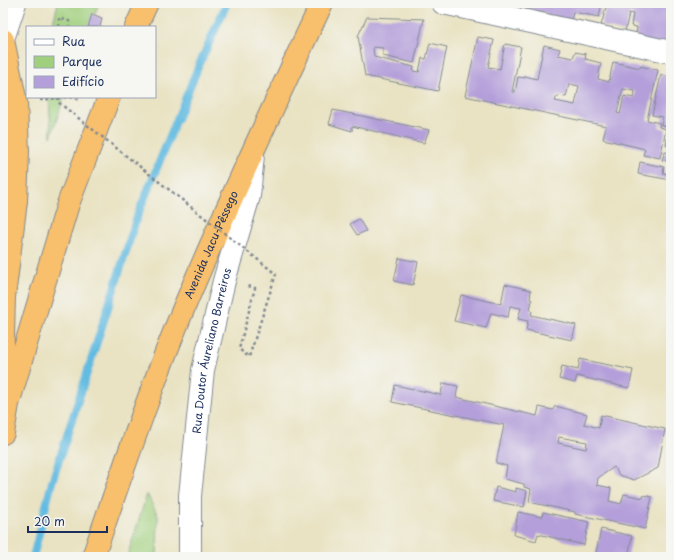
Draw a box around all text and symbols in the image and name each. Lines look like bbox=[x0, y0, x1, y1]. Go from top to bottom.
legend bbox=[26, 26, 156, 98]
text: Rua bbox=[62, 32, 86, 50]
text: Parque bbox=[62, 52, 102, 70]
text: Edifício bbox=[62, 72, 104, 90]
street label: Avenida Jacu-Pêssego bbox=[180, 188, 242, 301]
street label: Rua Doutor Áureliano Barreiros bbox=[187, 266, 235, 434]
scale bar bbox=[28, 508, 107, 534]
text: 20 m bbox=[34, 512, 65, 530]

